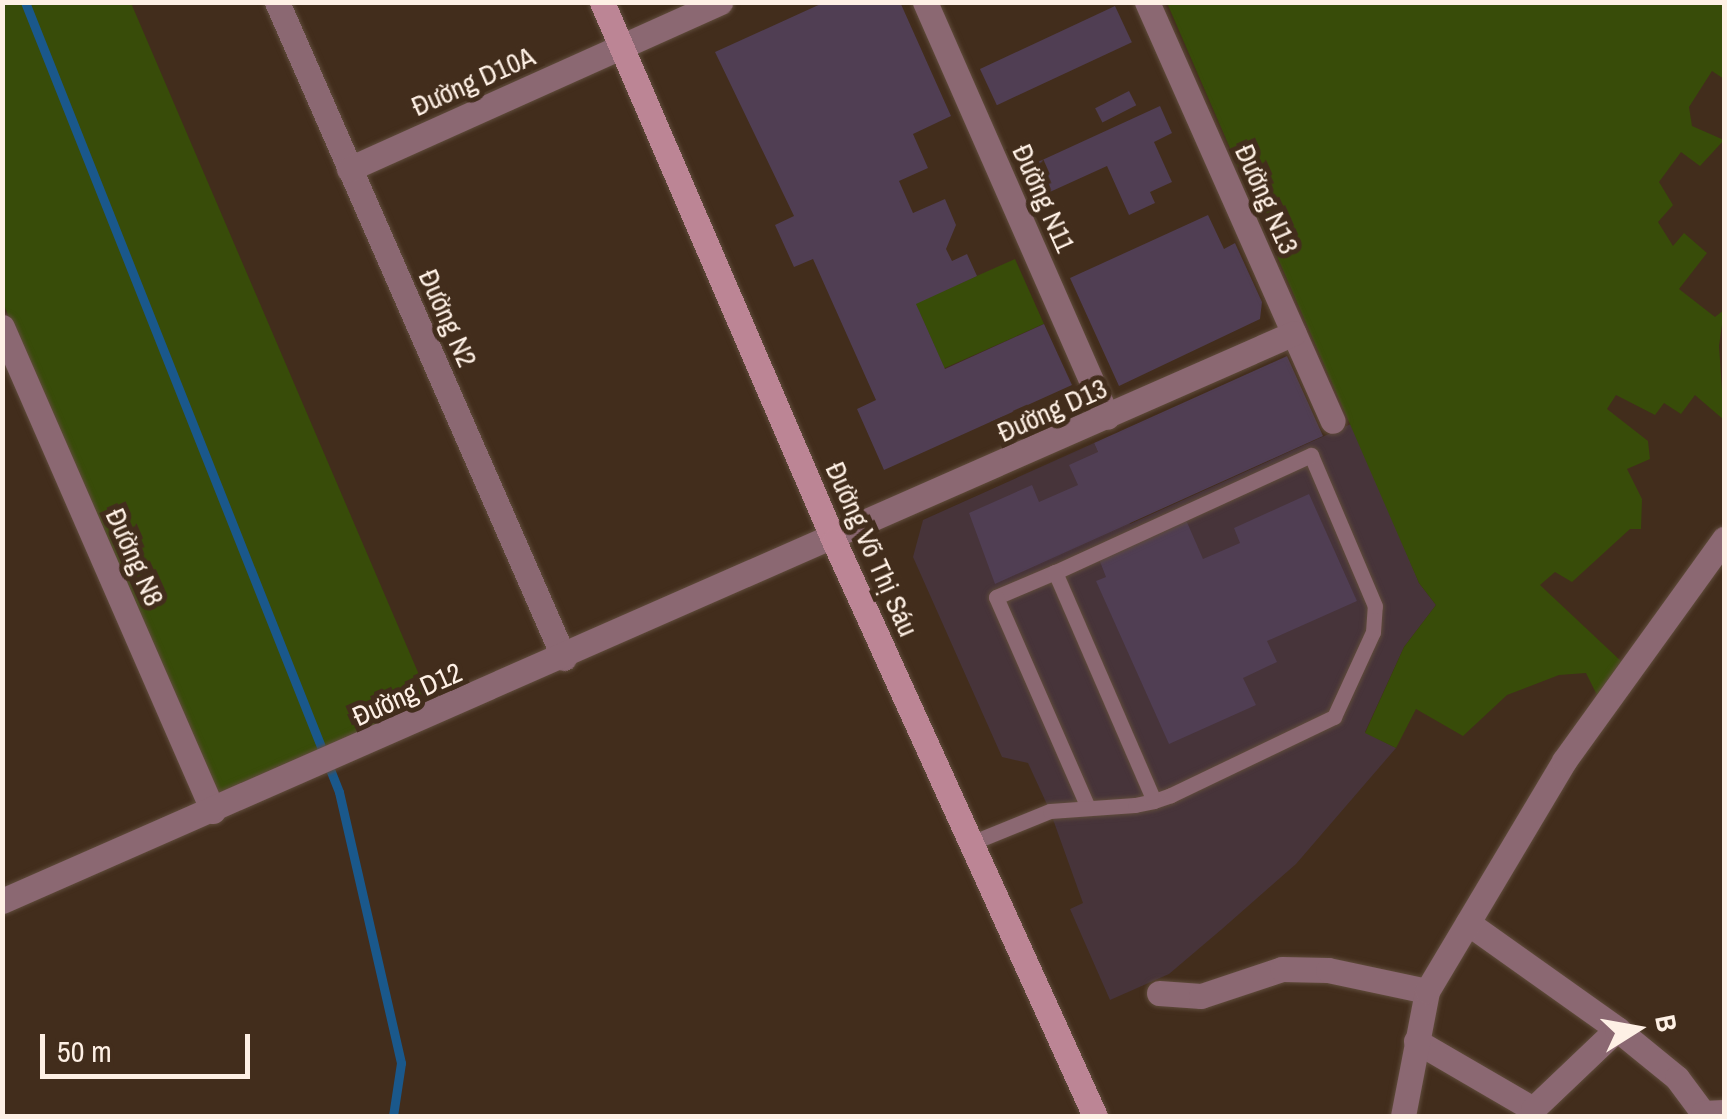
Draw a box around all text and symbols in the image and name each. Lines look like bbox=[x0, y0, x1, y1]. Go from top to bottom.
street label: Đường D10A bbox=[406, 39, 540, 123]
street label: Đường N11 bbox=[1005, 139, 1083, 257]
street label: Đường N13 bbox=[1228, 139, 1306, 259]
street label: Đường N2 bbox=[412, 264, 484, 372]
street label: Đường D13 bbox=[992, 371, 1112, 449]
street label: Đường Võ Thị Sáu bbox=[818, 456, 926, 642]
street label: Đường N8 bbox=[99, 503, 171, 611]
street label: Đường D12 bbox=[347, 655, 467, 733]
north arrow bbox=[1587, 979, 1687, 1079]
text: B bbox=[1646, 1012, 1687, 1035]
scale bar bbox=[45, 1014, 255, 1076]
text: 50 m bbox=[57, 1031, 112, 1071]

